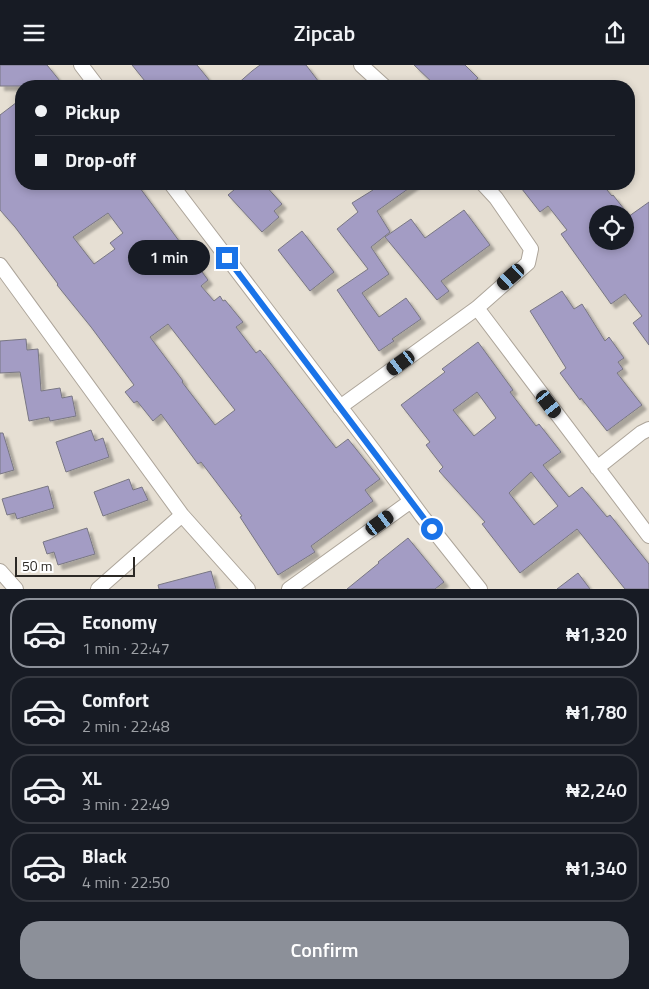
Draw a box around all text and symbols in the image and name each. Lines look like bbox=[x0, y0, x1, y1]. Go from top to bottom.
text: Zipcab bbox=[294, 16, 355, 50]
icon: menu bbox=[20, 19, 48, 47]
icon: share bbox=[601, 19, 629, 47]
text: Pickup bbox=[65, 97, 120, 126]
text: Drop-off bbox=[65, 145, 136, 174]
map controls bbox=[589, 205, 634, 250]
button: locate bbox=[589, 205, 634, 250]
callout: 1 min bbox=[127, 241, 210, 275]
text: 1 min bbox=[150, 245, 188, 269]
route end bbox=[216, 247, 238, 269]
car bbox=[494, 261, 527, 293]
car bbox=[384, 348, 417, 378]
car bbox=[533, 388, 564, 420]
car bbox=[363, 508, 396, 538]
route start bbox=[421, 518, 443, 540]
scale bar bbox=[15, 554, 135, 577]
text: 50 m bbox=[22, 555, 52, 576]
text: Economy bbox=[82, 607, 157, 636]
icon: car bbox=[22, 611, 67, 656]
text: ₦1,320 bbox=[566, 619, 627, 648]
text: 1 min · 22:47 bbox=[82, 636, 170, 660]
text: Comfort bbox=[82, 685, 149, 714]
icon: car bbox=[22, 689, 67, 734]
text: ₦1,780 bbox=[566, 697, 627, 726]
text: 2 min · 22:48 bbox=[82, 714, 170, 738]
text: XL bbox=[82, 763, 102, 792]
icon: car bbox=[22, 767, 67, 812]
text: ₦2,240 bbox=[566, 775, 627, 804]
text: 3 min · 22:49 bbox=[82, 792, 170, 816]
text: Black bbox=[82, 841, 127, 870]
icon: car bbox=[22, 845, 67, 890]
text: ₦1,340 bbox=[566, 853, 627, 882]
text: 4 min · 22:50 bbox=[82, 870, 170, 894]
button: Confirm bbox=[20, 921, 629, 979]

